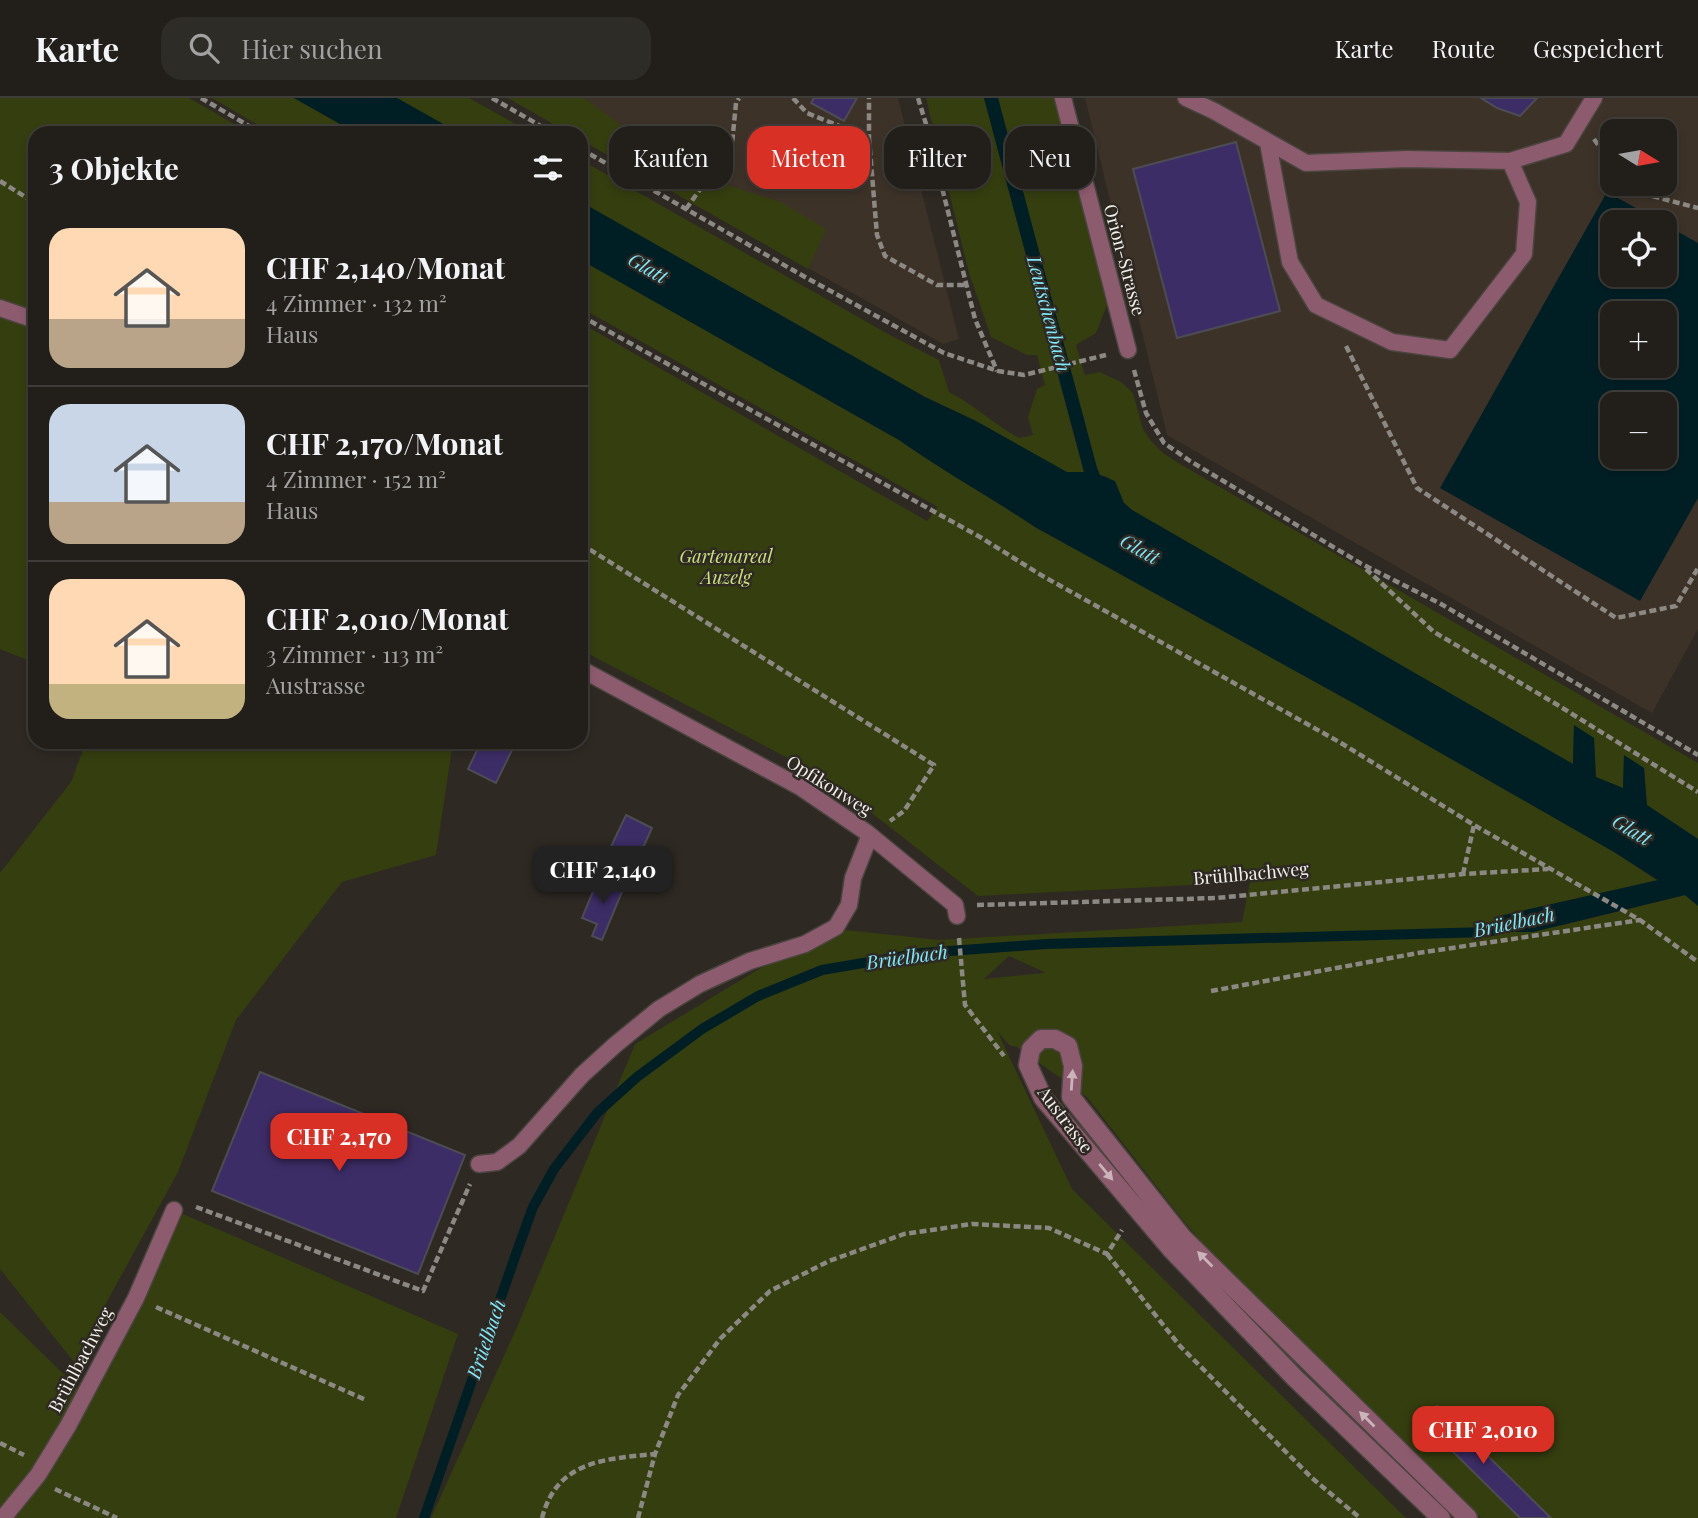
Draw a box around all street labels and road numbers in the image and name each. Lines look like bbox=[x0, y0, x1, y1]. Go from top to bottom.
street label: Orion-Strasse bbox=[1099, 201, 1151, 318]
street label: Opfikonweg bbox=[782, 749, 877, 821]
street label: Brühlbachweg bbox=[1192, 856, 1310, 890]
street label: Austrasse bbox=[1032, 1080, 1099, 1158]
street label: Brühlbachweg bbox=[42, 1302, 118, 1416]

